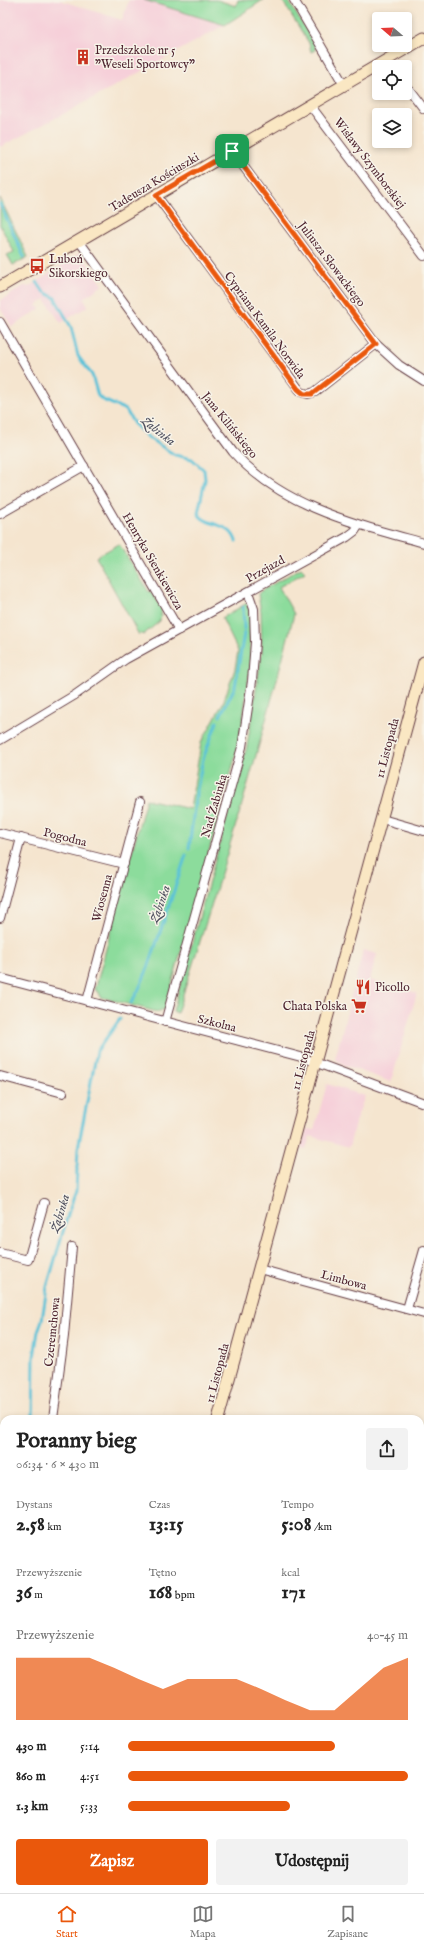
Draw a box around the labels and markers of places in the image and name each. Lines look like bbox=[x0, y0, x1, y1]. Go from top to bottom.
place label: Przedszkole nr 5 "Weseli Sportowcy" bbox=[95, 43, 195, 73]
building icon: Przedszkole nr 5 "Weseli Sportowcy" bbox=[74, 48, 92, 66]
pin bbox=[215, 134, 249, 168]
place label: Luboń Sikorskiego bbox=[49, 252, 108, 281]
bus stop icon: Luboń Sikorskiego bbox=[28, 257, 46, 275]
restaurant icon: Picollo bbox=[354, 978, 372, 996]
place label: Picollo bbox=[375, 980, 410, 995]
supermarket icon: Chata Polska bbox=[350, 997, 368, 1015]
place label: Chata Polska bbox=[283, 999, 348, 1014]

